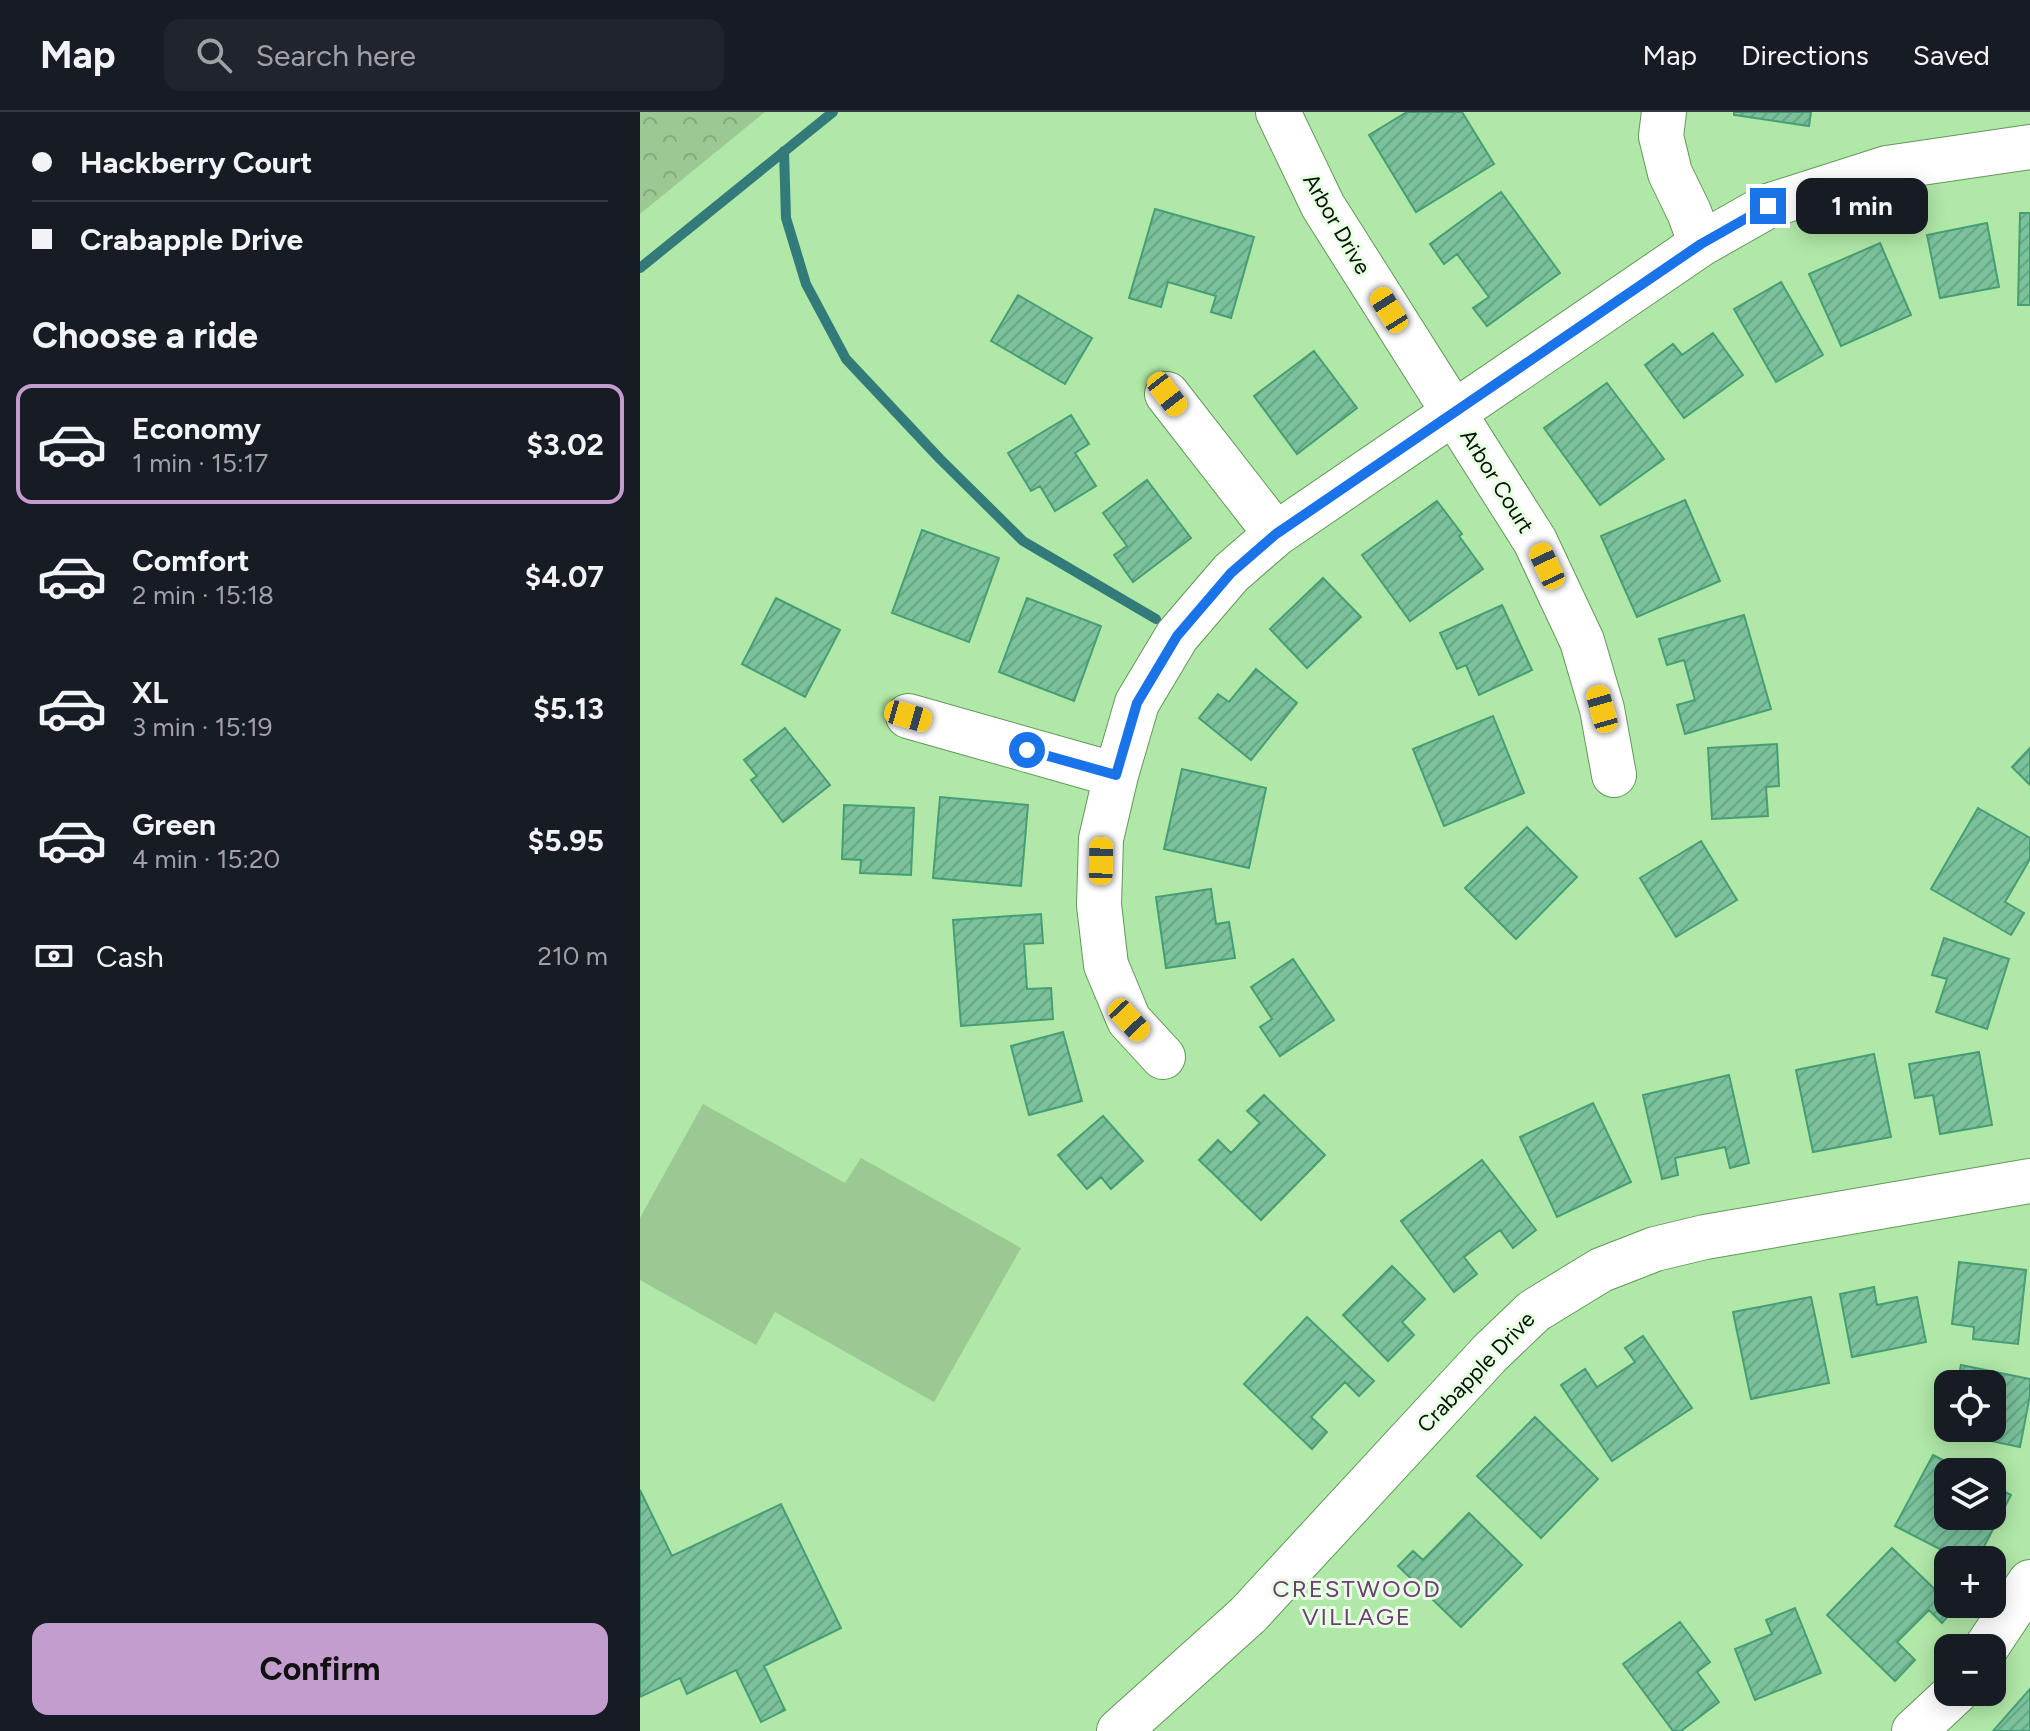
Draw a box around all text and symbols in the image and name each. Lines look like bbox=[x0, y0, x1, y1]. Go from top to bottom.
search box bbox=[164, 19, 724, 91]
text: Map bbox=[40, 32, 116, 78]
icon: search bbox=[192, 33, 236, 77]
text: Search here bbox=[256, 37, 416, 74]
text: Map bbox=[1643, 38, 1697, 72]
text: Directions bbox=[1741, 38, 1869, 72]
text: Saved bbox=[1913, 38, 1990, 72]
text: Hackberry Court bbox=[80, 144, 312, 181]
street label: Arbor Drive bbox=[1297, 169, 1377, 279]
callout: 1 min bbox=[1796, 178, 1928, 234]
route end bbox=[1750, 188, 1786, 224]
text: 1 min bbox=[1831, 190, 1893, 222]
text: Crabapple Drive bbox=[80, 221, 303, 258]
car bbox=[1366, 283, 1412, 337]
text: Choose a ride bbox=[32, 314, 258, 357]
car bbox=[1143, 368, 1191, 420]
icon: car bbox=[36, 408, 108, 480]
text: Economy bbox=[132, 410, 261, 447]
street label: Arbor Court bbox=[1454, 424, 1540, 538]
text: $3.02 bbox=[526, 426, 604, 463]
text: 1 min · 15:17 bbox=[132, 447, 268, 479]
car bbox=[1526, 539, 1568, 593]
icon: car bbox=[36, 540, 108, 612]
text: Comfort bbox=[132, 542, 250, 579]
text: $4.07 bbox=[525, 558, 604, 595]
text: 2 min · 15:18 bbox=[132, 579, 274, 611]
icon: car bbox=[36, 672, 108, 744]
text: XL bbox=[132, 674, 168, 711]
car bbox=[1584, 683, 1620, 735]
text: $5.13 bbox=[533, 690, 604, 727]
car bbox=[882, 698, 934, 734]
text: 3 min · 15:19 bbox=[132, 711, 272, 743]
route start bbox=[1009, 732, 1045, 768]
icon: car bbox=[36, 804, 108, 876]
text: Green bbox=[132, 806, 216, 843]
text: $5.95 bbox=[528, 822, 604, 859]
car bbox=[1089, 837, 1113, 885]
text: 4 min · 15:20 bbox=[132, 843, 280, 875]
icon: cash bbox=[32, 934, 76, 978]
text: Cash bbox=[96, 938, 164, 975]
text: 210 m bbox=[538, 940, 608, 972]
car bbox=[1104, 994, 1154, 1046]
street label: Crabapple Drive bbox=[1411, 1306, 1541, 1438]
map controls bbox=[1934, 1370, 2006, 1706]
button: locate bbox=[1934, 1370, 2006, 1442]
button: layers bbox=[1934, 1458, 2006, 1530]
button: + bbox=[1934, 1546, 2006, 1618]
district label: CRESTWOOD VILLAGE bbox=[1272, 1574, 1442, 1631]
button: Confirm bbox=[32, 1623, 608, 1715]
button: − bbox=[1934, 1634, 2006, 1706]

